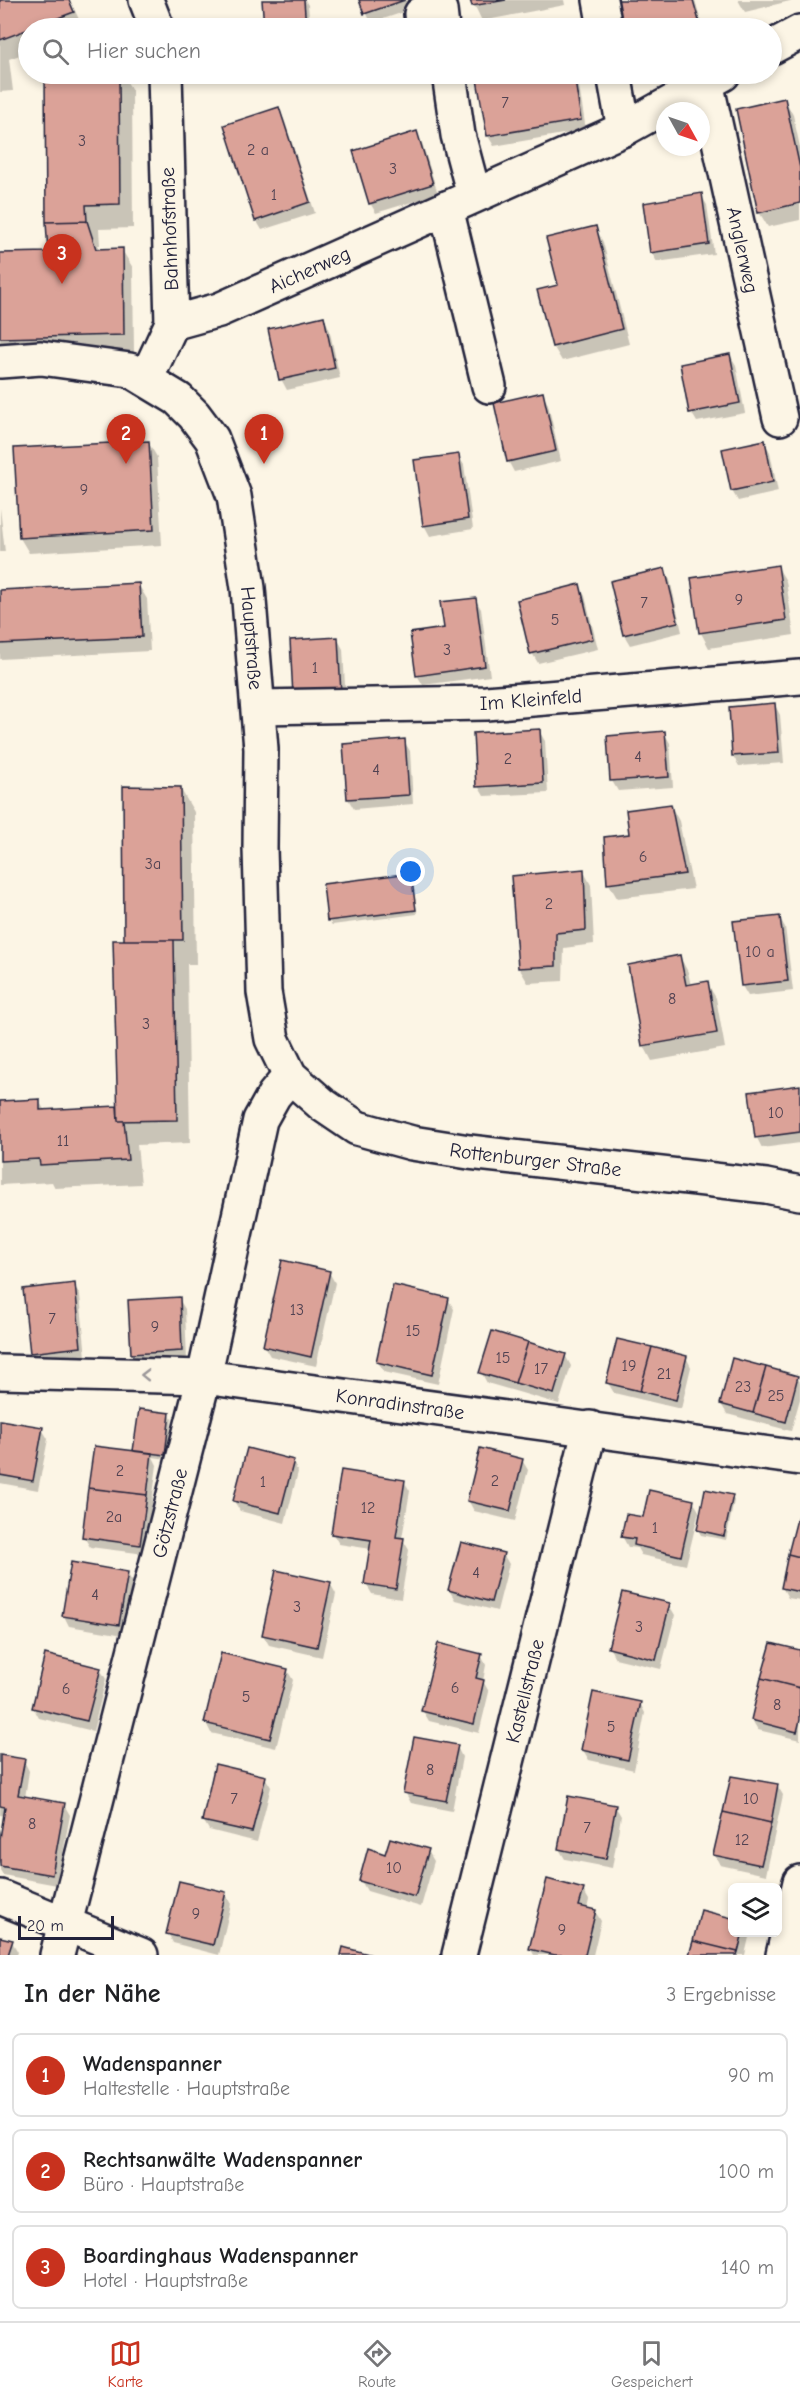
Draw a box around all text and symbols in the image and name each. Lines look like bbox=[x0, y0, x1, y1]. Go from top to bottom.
search box bbox=[18, 18, 782, 84]
icon: search bbox=[39, 35, 72, 68]
text: Hier suchen bbox=[87, 38, 201, 64]
house number: 7 bbox=[501, 94, 509, 112]
north arrow bbox=[656, 102, 710, 156]
house number: 3 bbox=[78, 132, 86, 150]
house number: 2 a bbox=[247, 141, 269, 159]
house number: 3 bbox=[389, 160, 397, 178]
street label: Bahnhofstraße bbox=[156, 167, 183, 291]
house number: 1 bbox=[271, 186, 277, 204]
street label: Anglerweg bbox=[722, 205, 763, 295]
pin: 3 bbox=[42, 234, 82, 284]
street label: Aicherweg bbox=[265, 242, 354, 298]
pin: 2 bbox=[106, 414, 146, 464]
pin: 1 bbox=[244, 414, 284, 464]
house number: 9 bbox=[80, 481, 88, 499]
street label: Hauptstraße bbox=[236, 585, 267, 691]
house number: 9 bbox=[735, 591, 743, 609]
house number: 7 bbox=[640, 594, 648, 612]
house number: 5 bbox=[551, 611, 559, 629]
house number: 3 bbox=[443, 641, 451, 659]
house number: 1 bbox=[312, 659, 318, 677]
street label: Im Kleinfeld bbox=[479, 684, 583, 715]
house number: 4 bbox=[634, 748, 642, 766]
house number: 2 bbox=[504, 750, 512, 768]
house number: 4 bbox=[372, 761, 380, 779]
house number: 6 bbox=[639, 848, 647, 866]
house number: 3a bbox=[145, 855, 161, 873]
your location bbox=[396, 857, 425, 886]
house number: 2 bbox=[545, 895, 553, 913]
house number: 10 a bbox=[745, 943, 775, 961]
house number: 8 bbox=[668, 990, 676, 1008]
house number: 3 bbox=[142, 1015, 150, 1033]
house number: 10 bbox=[768, 1104, 784, 1122]
house number: 11 bbox=[57, 1132, 69, 1150]
street label: Rottenburger Straße bbox=[448, 1138, 623, 1181]
house number: 13 bbox=[290, 1301, 304, 1319]
house number: 7 bbox=[48, 1310, 56, 1328]
house number: 9 bbox=[151, 1318, 159, 1336]
house number: 15 bbox=[405, 1322, 421, 1340]
house number: 15 bbox=[495, 1349, 511, 1367]
house number: 19 bbox=[622, 1357, 636, 1375]
house number: 17 bbox=[534, 1360, 548, 1378]
house number: 21 bbox=[657, 1365, 671, 1383]
one-way arrow bbox=[141, 1369, 150, 1382]
house number: 23 bbox=[735, 1378, 751, 1396]
street label: Konradinstraße bbox=[334, 1384, 466, 1424]
house number: 25 bbox=[767, 1387, 785, 1405]
house number: 2 bbox=[116, 1462, 124, 1480]
street label: Götzstraße bbox=[147, 1466, 192, 1560]
house number: 2 bbox=[491, 1472, 499, 1490]
house number: 1 bbox=[260, 1473, 266, 1491]
house number: 12 bbox=[361, 1499, 375, 1517]
house number: 2a bbox=[106, 1508, 122, 1526]
house number: 1 bbox=[652, 1519, 658, 1537]
house number: 4 bbox=[472, 1564, 480, 1582]
house number: 4 bbox=[91, 1586, 99, 1604]
house number: 3 bbox=[293, 1598, 301, 1616]
house number: 3 bbox=[635, 1618, 643, 1636]
street label: Kastellstraße bbox=[501, 1637, 549, 1746]
house number: 6 bbox=[451, 1679, 459, 1697]
house number: 6 bbox=[62, 1680, 70, 1698]
house number: 5 bbox=[242, 1688, 250, 1706]
house number: 8 bbox=[773, 1696, 781, 1714]
house number: 5 bbox=[607, 1718, 615, 1736]
house number: 8 bbox=[426, 1761, 434, 1779]
house number: 7 bbox=[230, 1790, 238, 1808]
house number: 10 bbox=[743, 1790, 759, 1808]
house number: 8 bbox=[28, 1815, 36, 1833]
house number: 7 bbox=[583, 1819, 591, 1837]
house number: 12 bbox=[735, 1831, 749, 1849]
house number: 10 bbox=[386, 1859, 402, 1877]
map controls bbox=[728, 1883, 782, 1937]
button: layers bbox=[728, 1883, 782, 1937]
house number: 9 bbox=[192, 1905, 200, 1923]
scale bar bbox=[18, 1913, 114, 1940]
text: 20 m bbox=[27, 1917, 64, 1935]
house number: 9 bbox=[558, 1921, 566, 1939]
text: In der Nähe bbox=[24, 1979, 161, 2009]
text: 3 Ergebnisse bbox=[666, 1983, 776, 2006]
text: Wadenspanner bbox=[83, 2051, 222, 2077]
text: 1 bbox=[42, 2064, 49, 2087]
text: 90 m bbox=[728, 2064, 774, 2087]
text: Haltestelle · Hauptstraße bbox=[83, 2077, 290, 2100]
text: Rechtsanwälte Wadenspanner bbox=[83, 2147, 362, 2173]
text: 2 bbox=[41, 2160, 50, 2183]
text: 100 m bbox=[719, 2160, 774, 2183]
text: Büro · Hauptstraße bbox=[83, 2173, 244, 2196]
text: Boardinghaus Wadenspanner bbox=[83, 2243, 358, 2269]
text: 3 bbox=[41, 2256, 50, 2279]
text: 140 m bbox=[721, 2256, 774, 2279]
text: Hotel · Hauptstraße bbox=[83, 2269, 248, 2292]
tab: Karte bbox=[107, 2337, 143, 2391]
tab: Route bbox=[358, 2337, 396, 2391]
tab: Gespeichert bbox=[611, 2337, 693, 2391]

